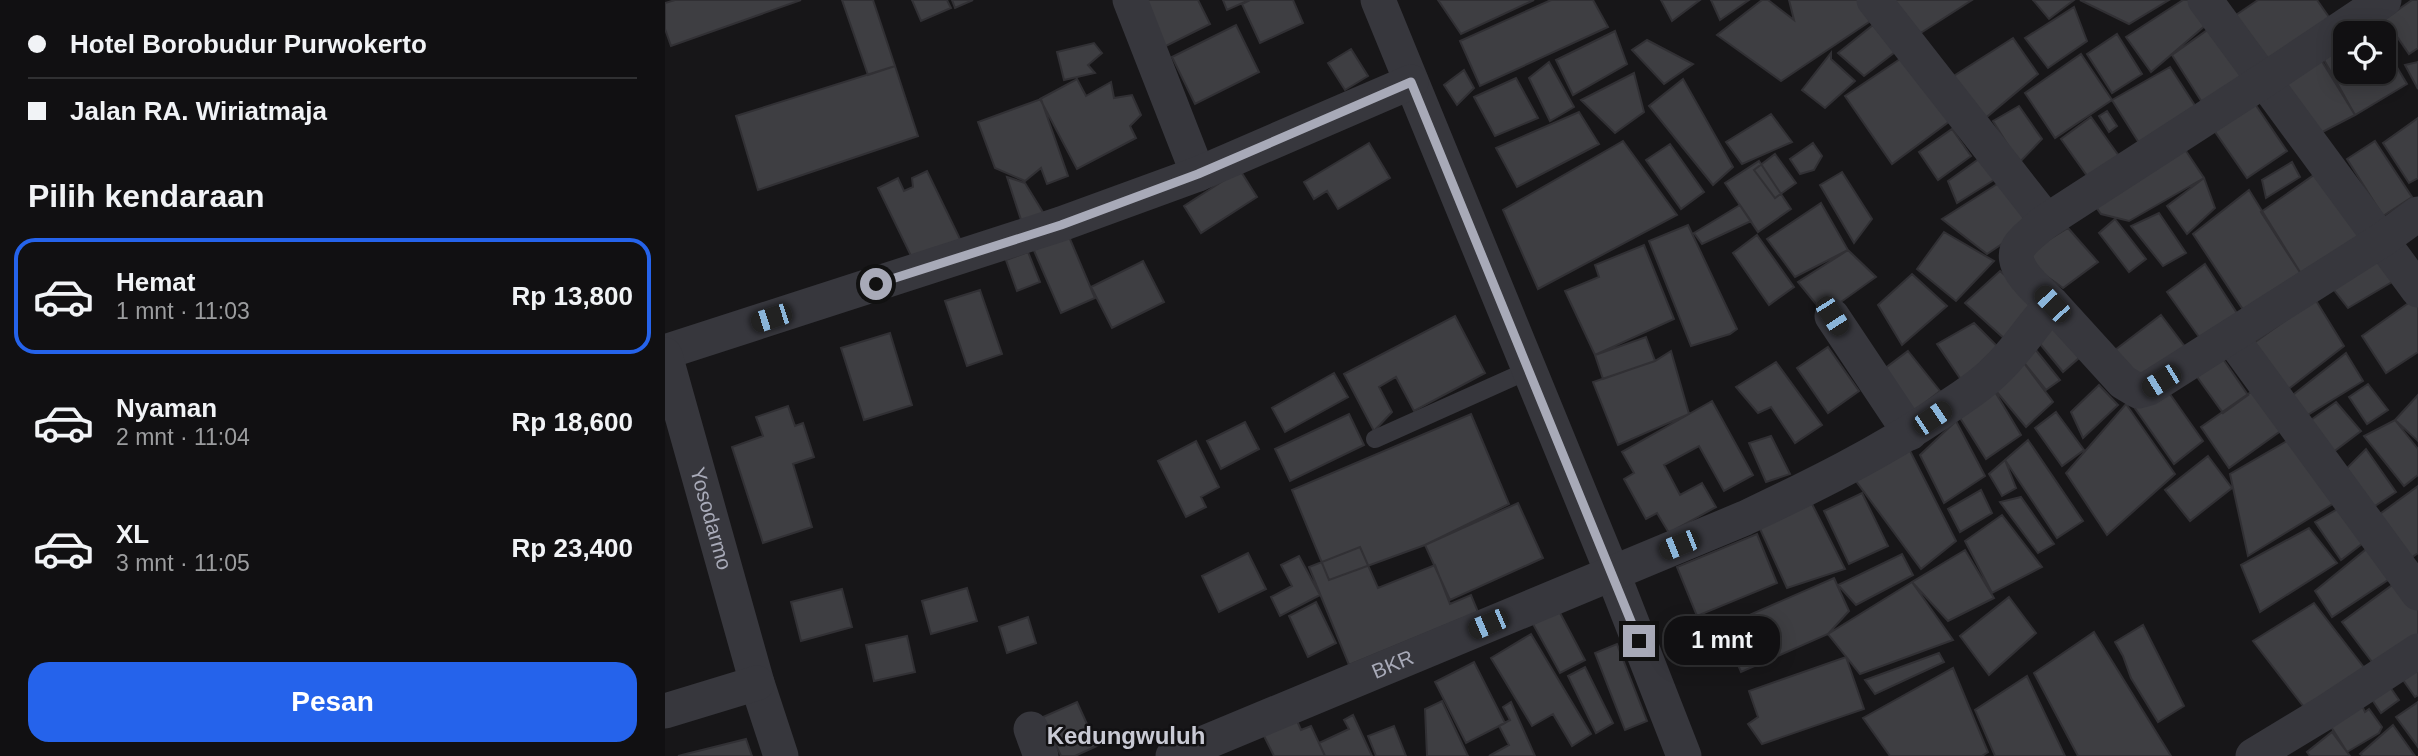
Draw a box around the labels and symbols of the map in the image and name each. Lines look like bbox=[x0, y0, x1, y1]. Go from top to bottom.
route start bbox=[860, 268, 892, 300]
car bbox=[2030, 281, 2075, 327]
car bbox=[1812, 293, 1853, 339]
car bbox=[748, 302, 795, 334]
car bbox=[2138, 361, 2185, 401]
car bbox=[1909, 398, 1956, 438]
street label: Yosodarmo bbox=[686, 465, 737, 572]
car bbox=[1656, 527, 1703, 563]
car bbox=[1465, 606, 1512, 642]
callout: 1 mnt bbox=[1663, 616, 1779, 666]
route end bbox=[1623, 625, 1655, 657]
street label: BKR bbox=[1368, 645, 1417, 683]
district label: Kedungwuluh bbox=[1047, 722, 1205, 749]

